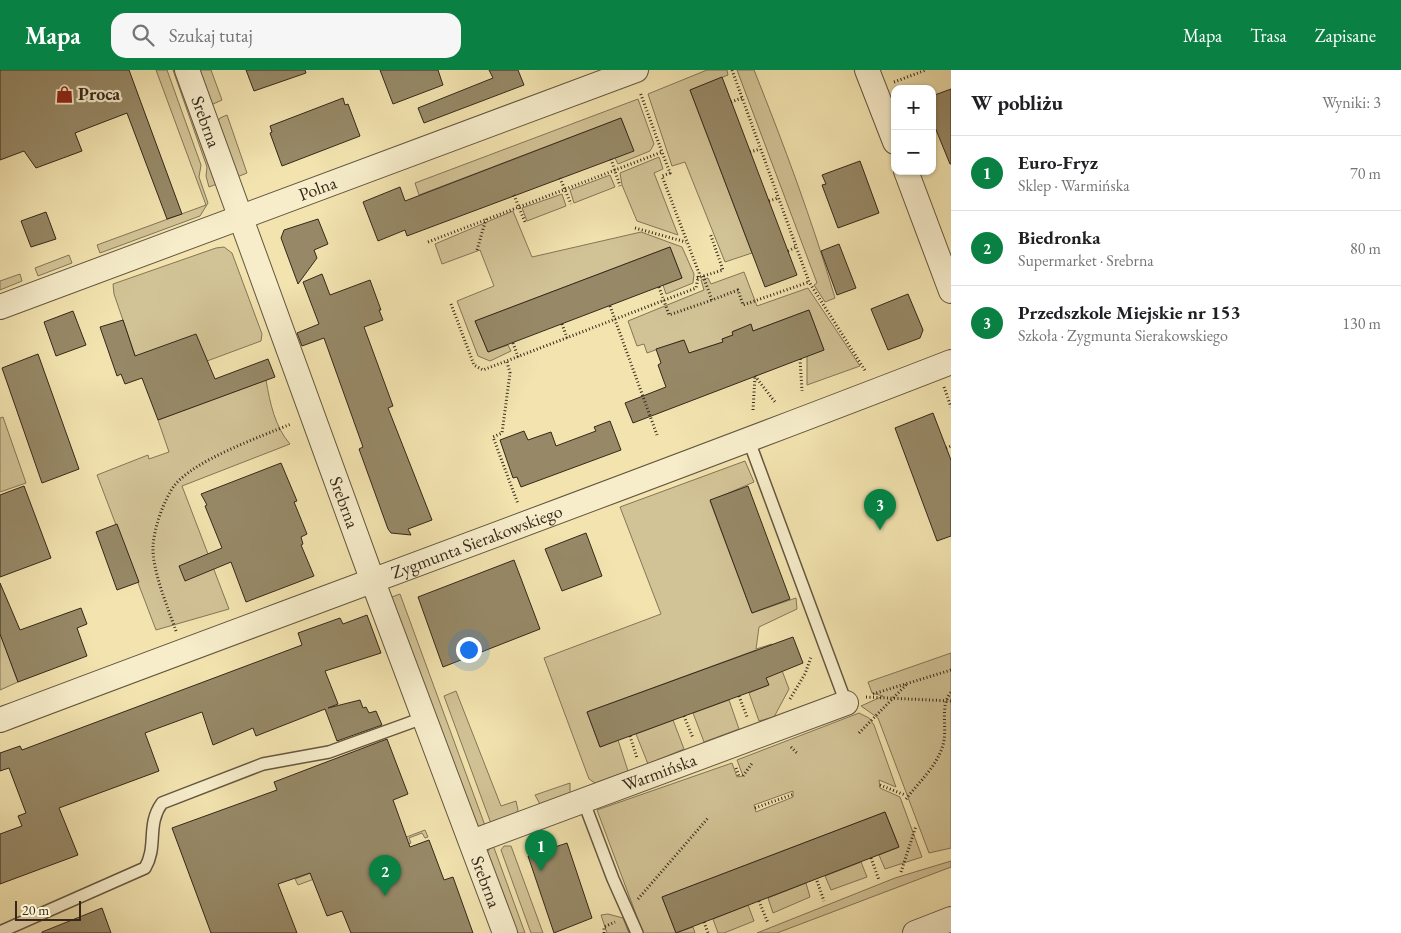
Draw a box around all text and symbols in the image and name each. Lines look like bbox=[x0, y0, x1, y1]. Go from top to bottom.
search box bbox=[111, 13, 461, 58]
text: Mapa bbox=[25, 20, 81, 51]
icon: search bbox=[129, 21, 157, 49]
text: Szukaj tutaj bbox=[169, 23, 253, 48]
text: Mapa bbox=[1183, 24, 1222, 47]
text: Trasa bbox=[1250, 24, 1287, 47]
text: Zapisane bbox=[1315, 24, 1376, 47]
place label: Proca bbox=[78, 82, 120, 105]
shop icon: Proca bbox=[54, 84, 74, 104]
map controls bbox=[891, 85, 936, 175]
button: + bbox=[891, 85, 936, 130]
text: W pobliżu bbox=[971, 89, 1063, 116]
street label: Srebrna bbox=[186, 92, 226, 151]
text: Wyniki: 3 bbox=[1322, 92, 1381, 113]
button: − bbox=[891, 130, 936, 175]
text: Euro-Fryz bbox=[1018, 150, 1098, 175]
text: 1 bbox=[983, 163, 991, 184]
text: 70 m bbox=[1350, 163, 1381, 184]
street label: Polna bbox=[295, 170, 340, 206]
text: Sklep · Warmińska bbox=[1018, 175, 1130, 196]
text: Biedronka bbox=[1018, 225, 1101, 250]
text: 2 bbox=[983, 238, 991, 259]
text: 80 m bbox=[1350, 238, 1381, 259]
text: Supermarket · Srebrna bbox=[1018, 250, 1154, 271]
text: Przedszkole Miejskie nr 153 bbox=[1018, 300, 1241, 325]
text: 3 bbox=[983, 313, 991, 334]
text: 130 m bbox=[1342, 313, 1381, 334]
text: Szkoła · Zygmunta Sierakowskiego bbox=[1018, 325, 1228, 346]
street label: Srebrna bbox=[325, 473, 365, 532]
pin: 3 bbox=[864, 489, 896, 530]
street label: Zygmunta Sierakowskiego bbox=[388, 499, 566, 584]
your location bbox=[456, 637, 482, 663]
street label: Warmińska bbox=[619, 747, 700, 796]
pin: 1 bbox=[525, 830, 557, 871]
street label: Srebrna bbox=[466, 853, 507, 911]
pin: 2 bbox=[369, 855, 401, 896]
scale bar bbox=[15, 898, 81, 921]
text: 20 m bbox=[22, 901, 49, 919]

